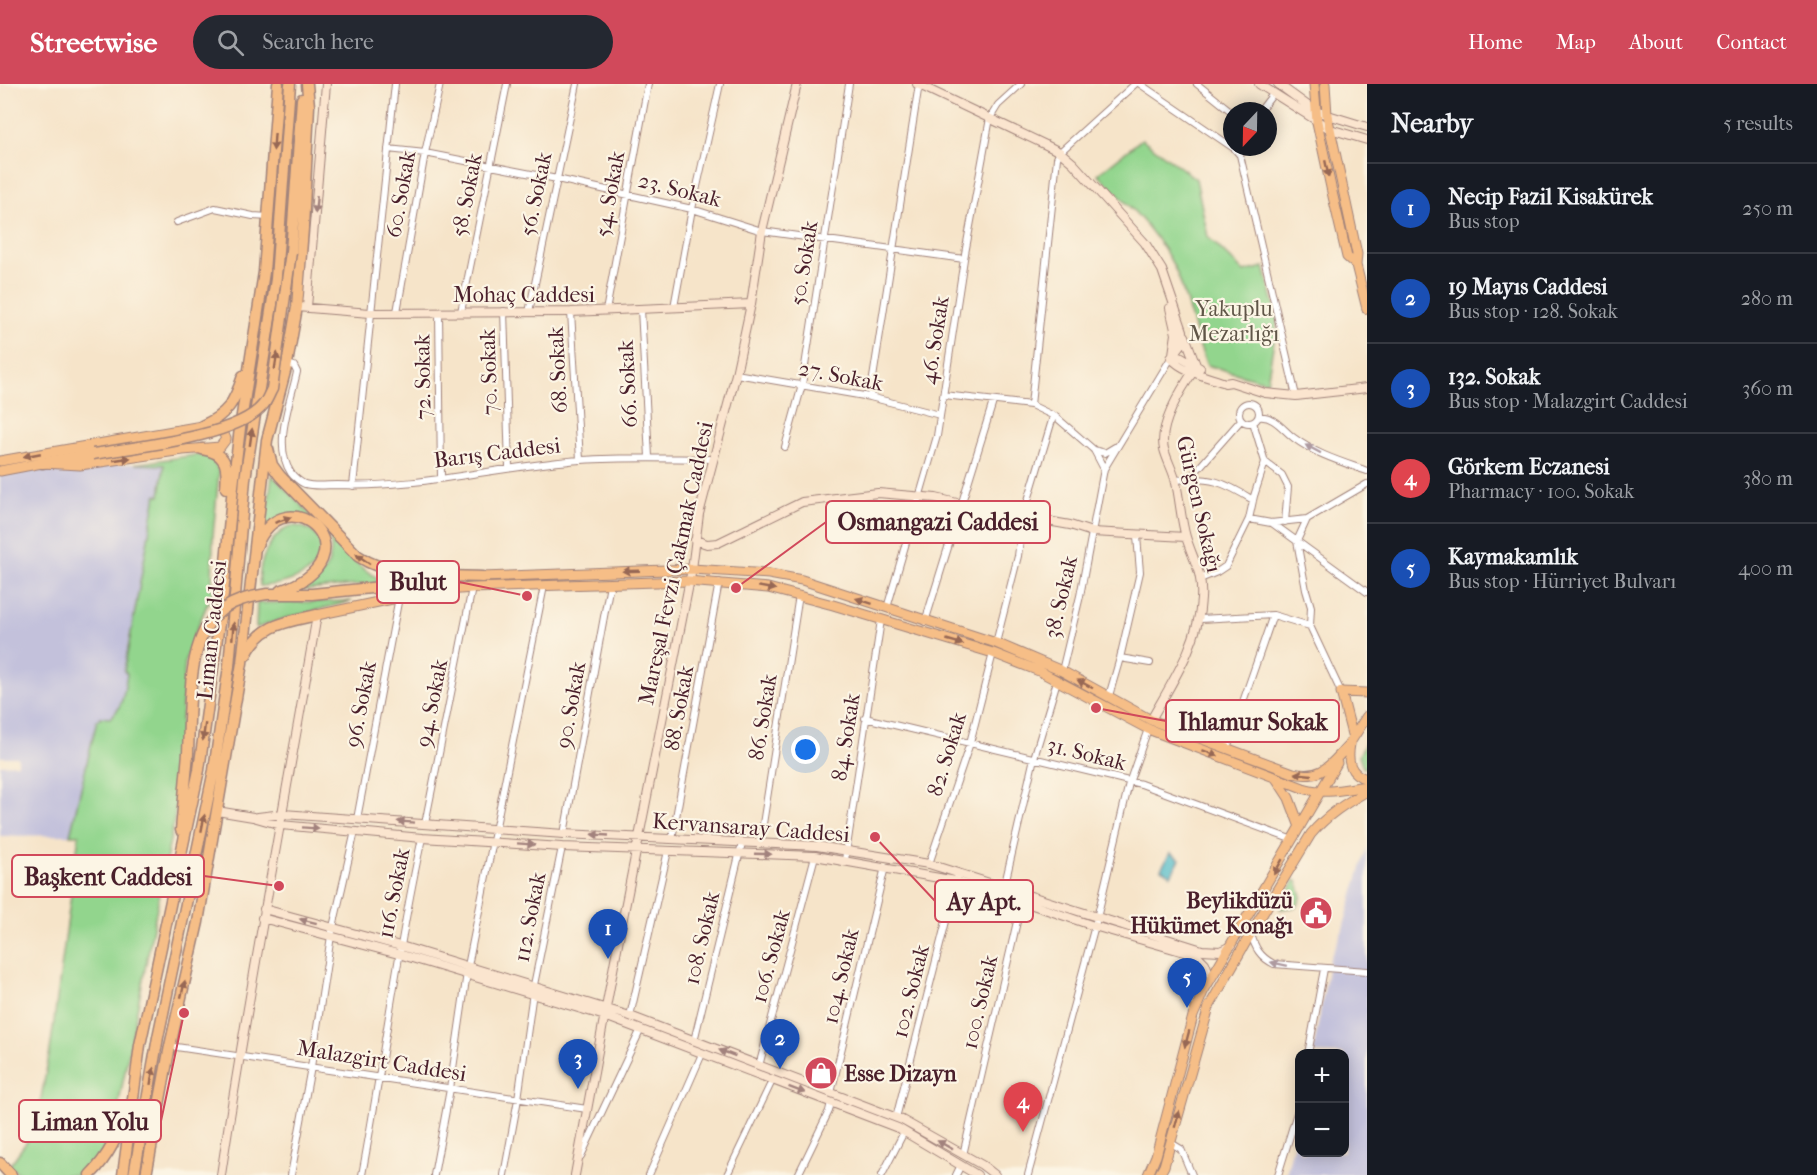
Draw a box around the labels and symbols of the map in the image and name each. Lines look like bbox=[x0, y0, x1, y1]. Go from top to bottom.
north arrow bbox=[1223, 102, 1277, 156]
one-way arrow bbox=[269, 133, 279, 152]
street label: 60. Sokak bbox=[381, 148, 422, 240]
street label: 54. Sokak bbox=[590, 148, 630, 239]
street label: 56. Sokak bbox=[514, 149, 558, 239]
street label: 58. Sokak bbox=[446, 151, 488, 239]
one-way arrow bbox=[1323, 159, 1332, 178]
street label: 23. Sokak bbox=[636, 167, 725, 213]
one-way arrow bbox=[311, 196, 320, 215]
street label: 50. Sokak bbox=[784, 218, 824, 307]
street label: Mohaç Caddesi bbox=[453, 282, 596, 308]
street label: 46. Sokak bbox=[915, 294, 955, 386]
park label: Yakuplu Mezarlığı bbox=[1189, 296, 1280, 347]
street label: 68. Sokak bbox=[543, 325, 573, 414]
street label: 70. Sokak bbox=[474, 327, 504, 416]
street label: 72. Sokak bbox=[409, 333, 437, 420]
street label: 66. Sokak bbox=[613, 339, 643, 429]
one-way arrow bbox=[272, 351, 281, 370]
street label: 27. Sokak bbox=[796, 355, 886, 397]
street label: Mareşal Fevzi Çakmak Caddesi bbox=[633, 419, 719, 707]
one-way arrow bbox=[247, 427, 256, 446]
street label: Barış Caddesi bbox=[432, 432, 563, 474]
street label: Gürgen Sokağı bbox=[1171, 433, 1227, 576]
one-way arrow bbox=[1304, 444, 1321, 454]
one-way arrow bbox=[22, 451, 41, 460]
one-way arrow bbox=[112, 455, 131, 464]
callout: Osmangazi Caddesi bbox=[826, 501, 1050, 543]
text: Osmangazi Caddesi bbox=[838, 508, 1039, 536]
one-way arrow bbox=[274, 514, 292, 524]
one-way arrow bbox=[356, 553, 372, 565]
street label: 38. Sokak bbox=[1039, 553, 1083, 641]
street label: Liman Caddesi bbox=[192, 559, 232, 701]
callout: Bulut bbox=[377, 561, 459, 603]
one-way arrow bbox=[621, 566, 640, 576]
text: Bulut bbox=[389, 568, 447, 596]
one-way arrow bbox=[758, 584, 777, 593]
one-way arrow bbox=[855, 595, 873, 605]
one-way arrow bbox=[228, 621, 238, 640]
one-way arrow bbox=[946, 638, 964, 647]
street label: 94. Sokak bbox=[411, 656, 453, 749]
street label: 96. Sokak bbox=[340, 658, 382, 750]
street label: 90. Sokak bbox=[551, 659, 592, 751]
street label: 88. Sokak bbox=[659, 663, 699, 753]
street label: 86. Sokak bbox=[743, 671, 783, 762]
one-way arrow bbox=[1077, 679, 1094, 689]
street label: 84. Sokak bbox=[826, 691, 866, 783]
callout: Ihlamur Sokak bbox=[1166, 700, 1339, 742]
text: Ihlamur Sokak bbox=[1178, 708, 1328, 736]
street label: 82. Sokak bbox=[922, 709, 972, 799]
one-way arrow bbox=[200, 723, 209, 742]
street label: 31. Sokak bbox=[1044, 732, 1130, 777]
your location bbox=[791, 735, 820, 764]
one-way arrow bbox=[1201, 749, 1219, 758]
one-way arrow bbox=[1294, 769, 1313, 779]
street label: Kervansaray Caddesi bbox=[651, 808, 851, 848]
one-way arrow bbox=[199, 814, 208, 833]
one-way arrow bbox=[396, 818, 415, 827]
one-way arrow bbox=[301, 823, 320, 833]
one-way arrow bbox=[591, 831, 610, 840]
one-way arrow bbox=[516, 839, 535, 849]
street label: 116. Sokak bbox=[372, 845, 416, 941]
one-way arrow bbox=[753, 849, 772, 859]
callout: Başkent Caddesi bbox=[12, 855, 204, 897]
one-way arrow bbox=[1272, 859, 1283, 875]
text: Başkent Caddesi bbox=[24, 863, 193, 892]
street label: 112. Sokak bbox=[509, 869, 552, 964]
callout: Ay Apt. bbox=[935, 880, 1033, 922]
street label: 108. Sokak bbox=[679, 888, 725, 987]
text: Ay Apt. bbox=[945, 888, 1022, 916]
place label: Beylikdüzü Hükümet Konağı bbox=[1130, 888, 1294, 939]
public building icon: Beylikdüzü Hükümet Konağı bbox=[1298, 895, 1334, 931]
street label: 106. Sokak bbox=[746, 906, 796, 1006]
pin: 1 bbox=[588, 910, 628, 959]
one-way arrow bbox=[299, 915, 317, 925]
street label: 104. Sokak bbox=[817, 925, 865, 1027]
street label: 102. Sokak bbox=[887, 941, 935, 1041]
street label: 100. Sokak bbox=[956, 952, 1004, 1052]
pin: 5 bbox=[1168, 958, 1206, 1008]
one-way arrow bbox=[1269, 959, 1288, 968]
one-way arrow bbox=[179, 979, 188, 998]
pin: 2 bbox=[760, 1020, 800, 1069]
one-way arrow bbox=[1182, 1030, 1192, 1048]
street label: Malazgirt Caddesi bbox=[295, 1035, 469, 1087]
pin: 3 bbox=[558, 1040, 598, 1089]
one-way arrow bbox=[718, 1048, 736, 1057]
shop icon: Esse Dizayn bbox=[803, 1055, 839, 1091]
place label: Esse Dizayn bbox=[844, 1061, 957, 1087]
one-way arrow bbox=[147, 1066, 156, 1085]
pin: 4 bbox=[1004, 1082, 1042, 1132]
one-way arrow bbox=[788, 1085, 806, 1095]
callout: Liman Yolu bbox=[19, 1100, 161, 1142]
text: Liman Yolu bbox=[31, 1108, 149, 1136]
one-way arrow bbox=[1173, 1110, 1182, 1128]
one-way arrow bbox=[937, 1140, 954, 1150]

